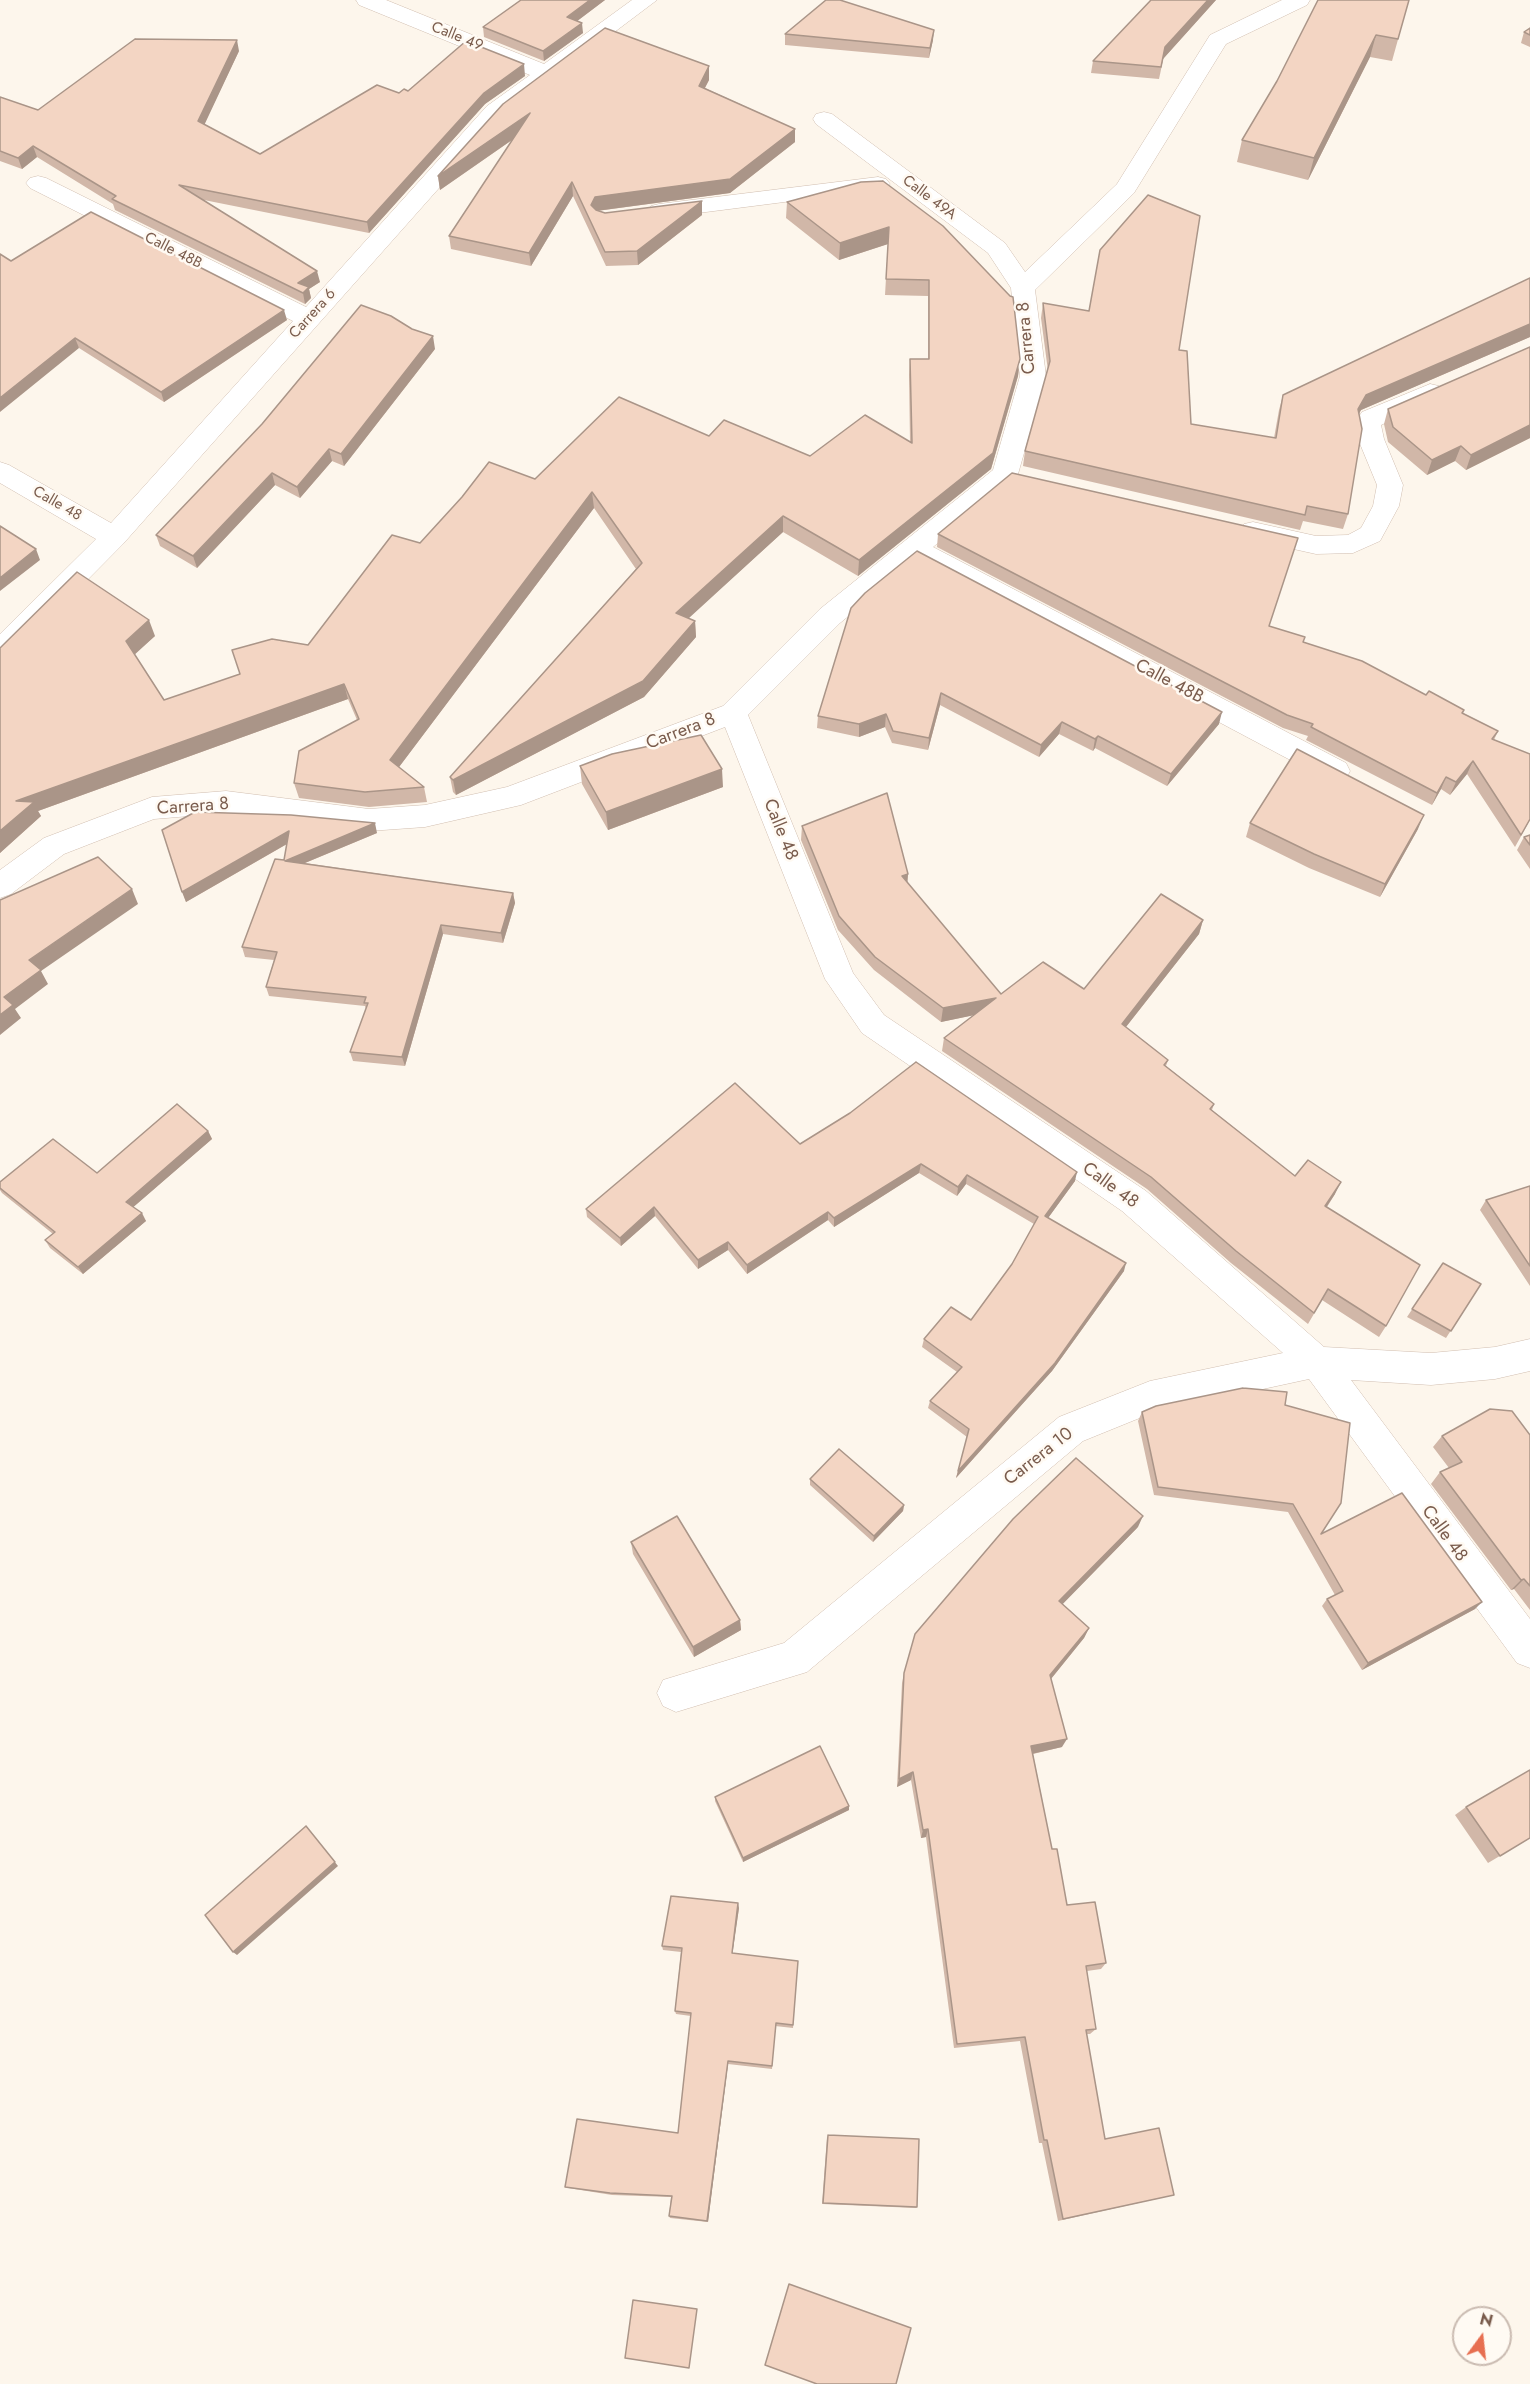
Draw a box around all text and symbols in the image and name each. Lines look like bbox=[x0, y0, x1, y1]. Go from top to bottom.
street label: Calle 49 bbox=[429, 19, 485, 55]
street label: Calle 49A bbox=[898, 172, 960, 224]
street label: Calle 48B bbox=[141, 229, 205, 273]
street label: Carrera 6 bbox=[286, 285, 340, 343]
street label: Carrera 8 bbox=[1013, 301, 1041, 375]
street label: Calle 48 bbox=[29, 483, 85, 525]
street label: Calle 48B bbox=[1131, 655, 1207, 709]
street label: Carrera 8 bbox=[643, 709, 719, 755]
street label: Carrera 8 bbox=[156, 794, 230, 820]
street label: Calle 48 bbox=[758, 796, 802, 864]
street label: Calle 48 bbox=[1078, 1158, 1142, 1214]
street label: Carrera 10 bbox=[1000, 1423, 1078, 1491]
street label: Calle 48 bbox=[1416, 1502, 1472, 1566]
north arrow bbox=[1452, 2306, 1512, 2366]
text: N bbox=[1477, 2307, 1495, 2333]

